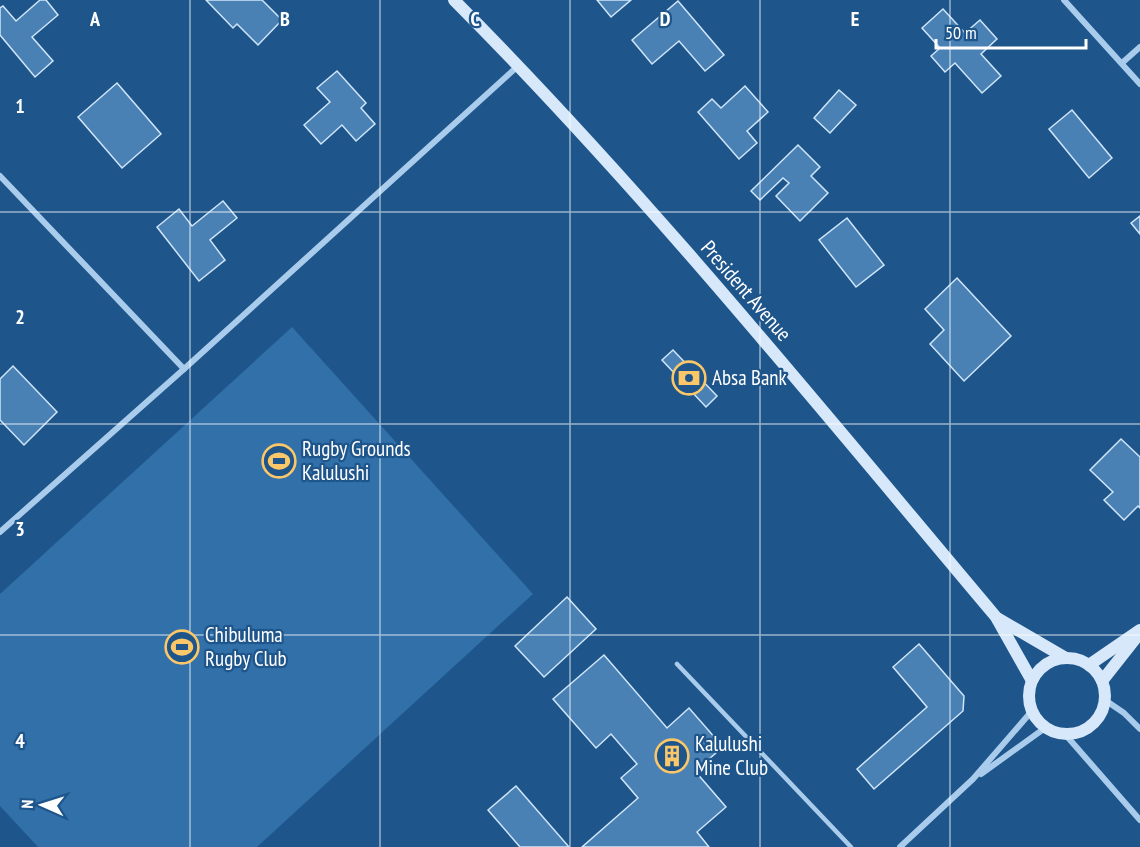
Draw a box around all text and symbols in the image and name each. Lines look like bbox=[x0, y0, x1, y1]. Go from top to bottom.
text: A bbox=[89, 6, 101, 32]
text: B bbox=[280, 6, 290, 32]
text: C bbox=[470, 6, 480, 32]
text: D bbox=[660, 6, 671, 32]
text: E bbox=[851, 6, 859, 32]
scale bar bbox=[936, 12, 1086, 50]
text: 50 m bbox=[945, 21, 977, 44]
text: 1 bbox=[15, 93, 25, 119]
street label: President Avenue bbox=[695, 235, 797, 347]
text: 2 bbox=[15, 304, 25, 330]
bank icon: Absa Bank bbox=[671, 360, 707, 396]
place label: Absa Bank bbox=[712, 364, 787, 391]
place label: Rugby Grounds Kalulushi bbox=[302, 435, 411, 486]
sports icon: Rugby Grounds Kalulushi bbox=[261, 443, 297, 479]
text: 3 bbox=[15, 516, 25, 542]
place label: Chibuluma Rugby Club bbox=[205, 621, 287, 672]
sports icon: Chibuluma Rugby Club bbox=[164, 629, 200, 665]
text: 4 bbox=[15, 728, 25, 754]
place label: Kalulushi Mine Club bbox=[695, 730, 768, 781]
building icon: Kalulushi Mine Club bbox=[654, 738, 690, 774]
north arrow bbox=[12, 775, 72, 835]
text: N bbox=[17, 799, 37, 809]

